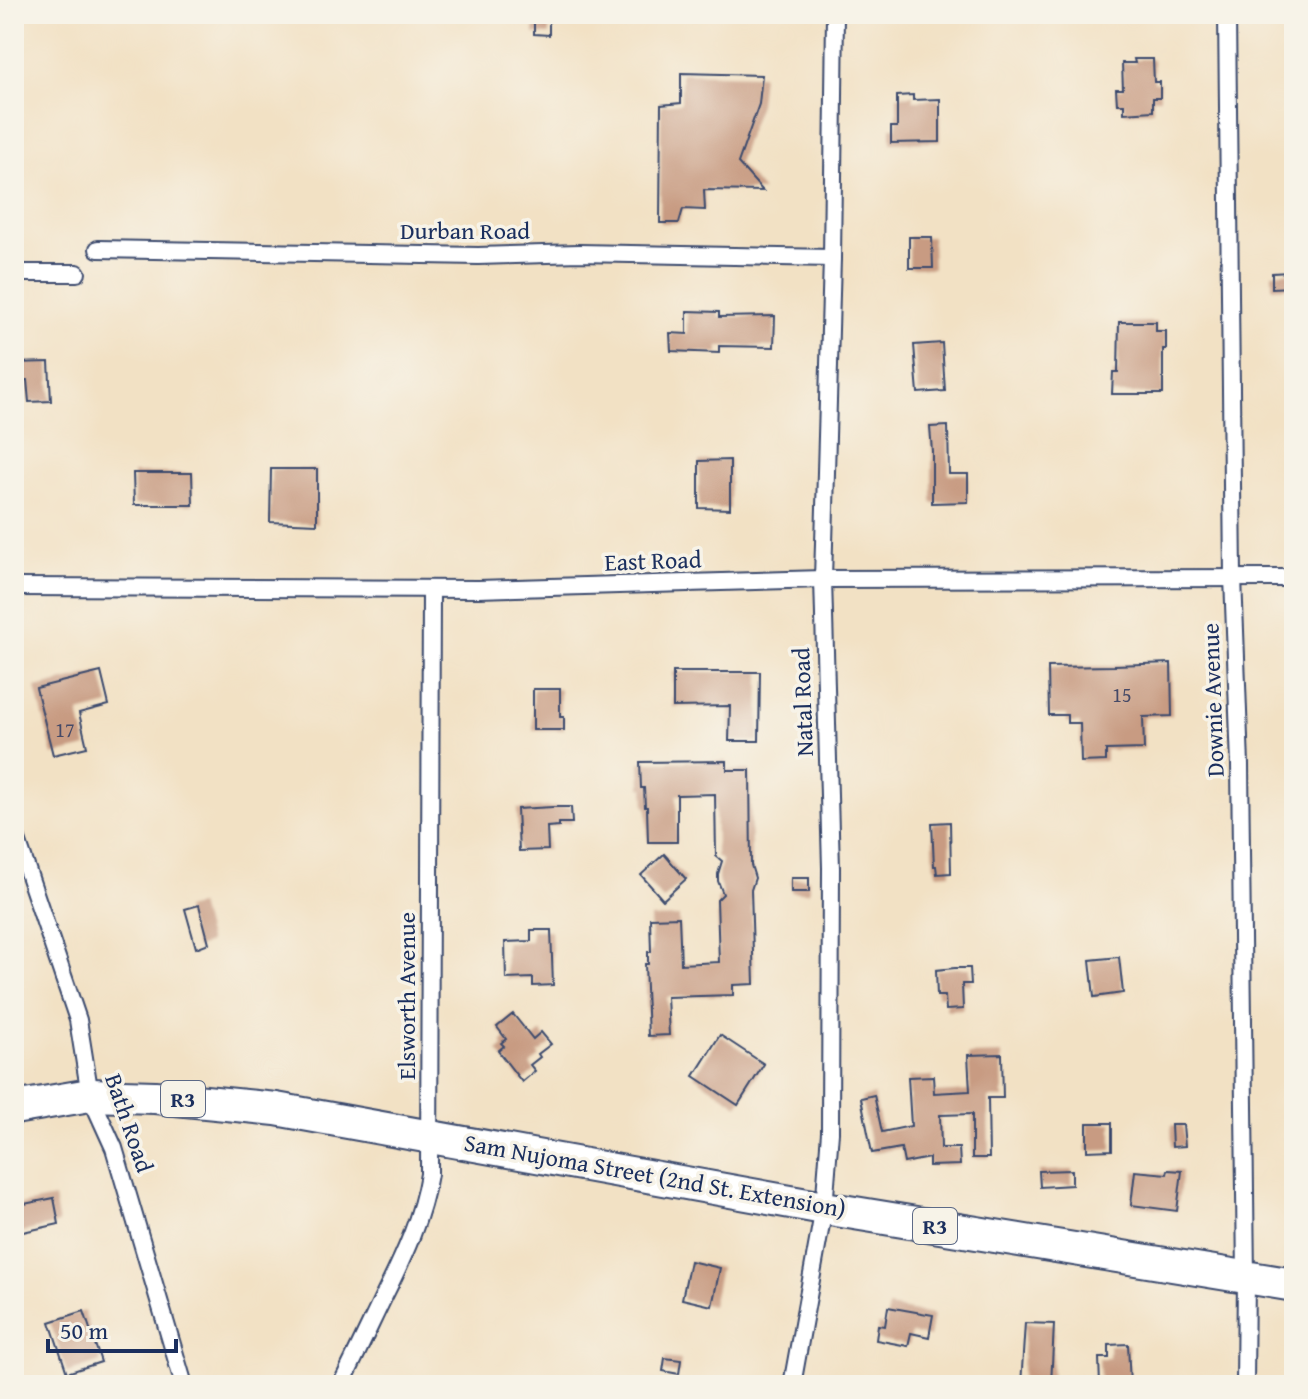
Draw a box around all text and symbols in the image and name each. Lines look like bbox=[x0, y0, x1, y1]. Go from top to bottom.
street label: Durban Road bbox=[400, 213, 530, 248]
street label: East Road bbox=[604, 541, 702, 580]
street label: Downie Avenue bbox=[1192, 622, 1233, 778]
street label: Natal Road bbox=[783, 647, 822, 757]
house number: 15 bbox=[1112, 680, 1132, 709]
house number: 17 bbox=[55, 715, 75, 744]
street label: Elsworth Avenue bbox=[389, 912, 424, 1080]
street label: Bath Road bbox=[96, 1069, 163, 1177]
road number: R3 bbox=[161, 1081, 205, 1117]
street label: Sam Nujoma Street (2nd St. Extension) bbox=[461, 1125, 849, 1226]
road number: R3 bbox=[913, 1208, 957, 1244]
scale bar bbox=[48, 1303, 176, 1353]
text: 50 m bbox=[60, 1313, 108, 1348]

